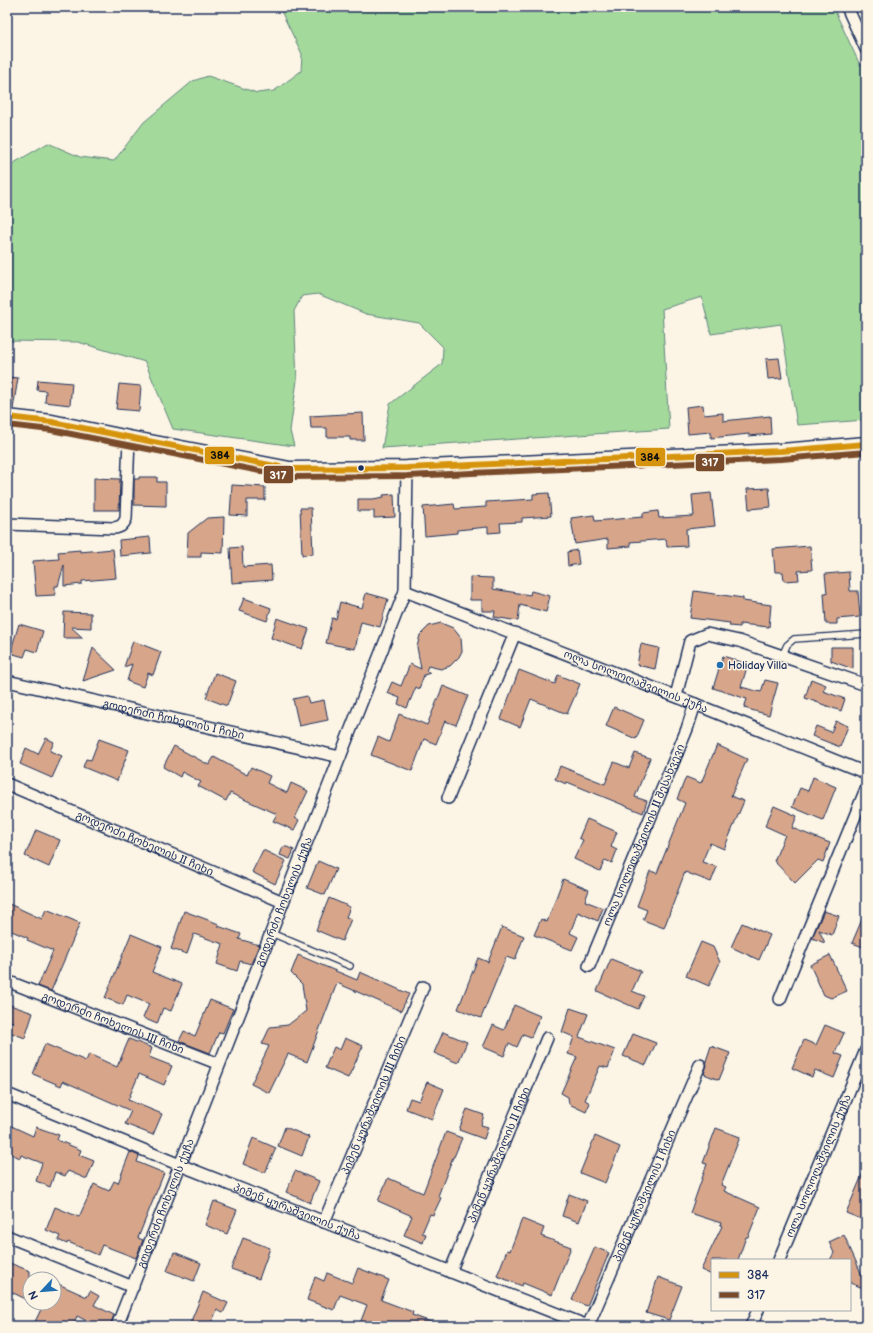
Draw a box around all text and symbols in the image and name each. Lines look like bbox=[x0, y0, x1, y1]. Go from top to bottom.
line badge: 384 bbox=[204, 446, 235, 465]
line badge: 384 bbox=[635, 447, 666, 467]
text: 384 bbox=[210, 449, 230, 462]
text: 384 bbox=[640, 451, 660, 464]
line badge: 317 bbox=[695, 453, 725, 472]
text: 317 bbox=[701, 456, 719, 469]
unlabelled marker bbox=[356, 463, 366, 473]
line badge: 317 bbox=[263, 465, 294, 484]
text: 317 bbox=[269, 469, 287, 482]
street label: ოლა სოლოღაშვილის ქუჩა bbox=[562, 648, 710, 716]
place label: Holiday Villa bbox=[728, 659, 787, 672]
marker: Holiday Villa bbox=[715, 660, 725, 670]
street label: გოდერძი ჩოხელის I ჩიხი bbox=[102, 697, 246, 742]
street label: ოლა სოლოღაშვილის II შესახვევი bbox=[600, 742, 687, 928]
street label: გოდერძი ჩოხელის II ჩიხი bbox=[74, 808, 215, 879]
street label: გოდერძი ჩოხელის ქუჩა bbox=[253, 835, 315, 968]
street label: გოდერძი ჩოხელის III ჩიხი bbox=[40, 989, 186, 1057]
street label: პიმენ ყურაშვილის III ჩიხი bbox=[339, 1034, 409, 1176]
street label: პიმენ ყურაშვილის II ჩიხი bbox=[465, 1085, 533, 1225]
street label: ოლა სოლოღაშვილის ქუჩა bbox=[783, 1092, 854, 1240]
street label: პიმენ ყურაშვილის I ჩიხი bbox=[610, 1128, 679, 1264]
street label: გოდერძი ჩოხელის ქუჩა bbox=[134, 1137, 197, 1270]
street label: პიმენ ყურაშვილის ქუჩა bbox=[231, 1181, 363, 1243]
legend bbox=[711, 1259, 851, 1311]
text: 384 bbox=[747, 1268, 769, 1283]
north arrow bbox=[22, 1271, 62, 1311]
text: 317 bbox=[747, 1288, 765, 1303]
text: N bbox=[26, 1289, 41, 1302]

